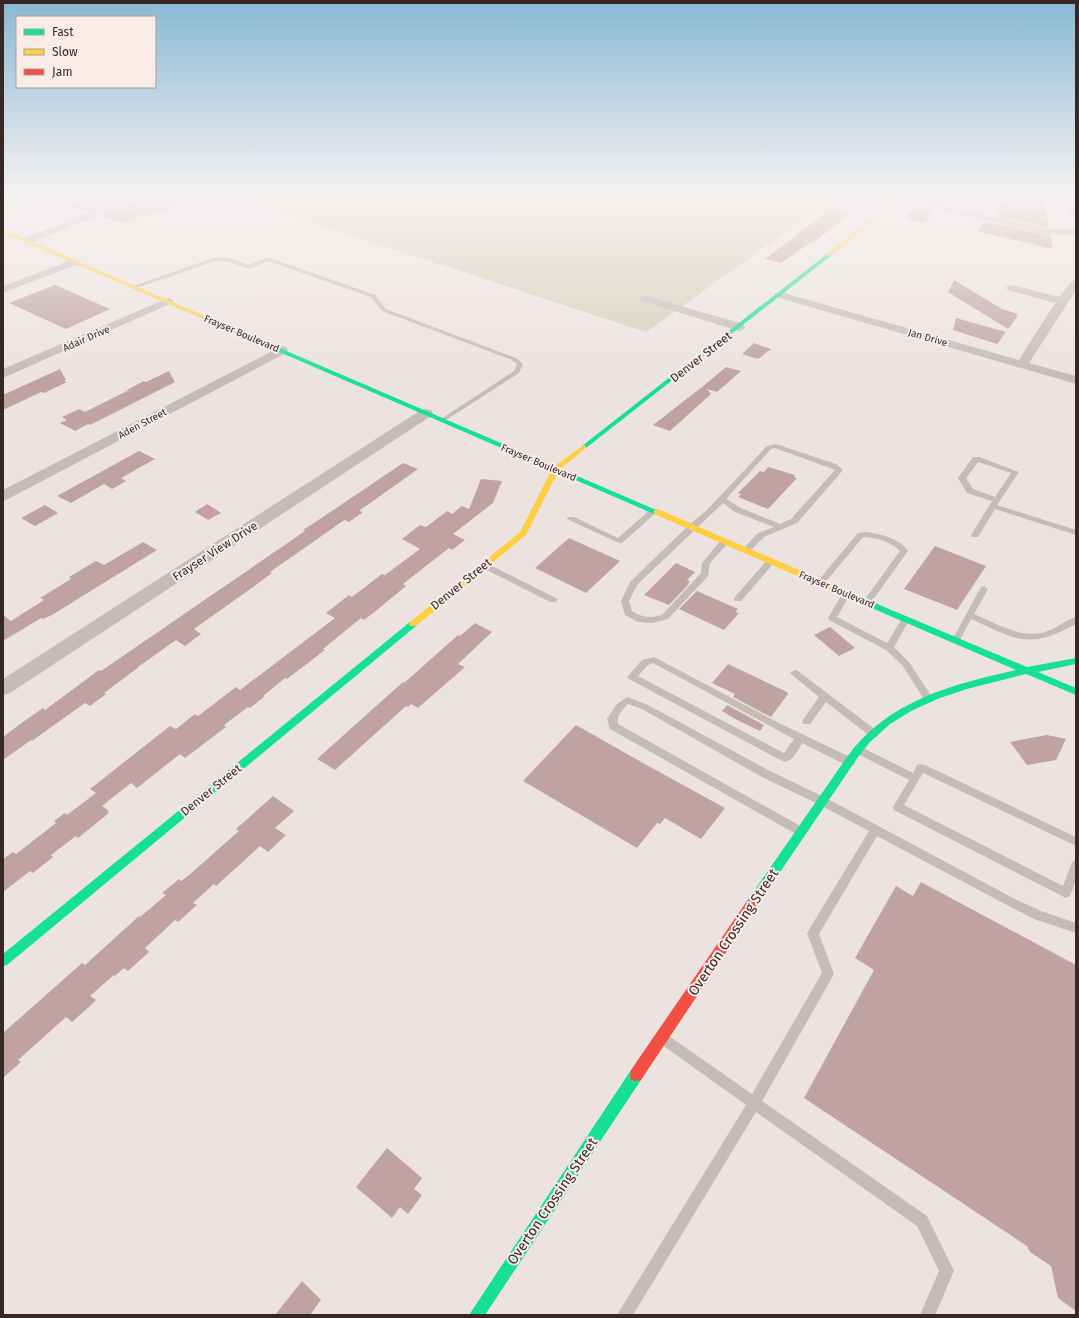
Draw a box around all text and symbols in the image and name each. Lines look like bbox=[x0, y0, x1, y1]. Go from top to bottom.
legend bbox=[16, 16, 156, 88]
text: Fast bbox=[52, 25, 74, 39]
text: Slow bbox=[52, 45, 78, 59]
text: Jam bbox=[52, 65, 72, 79]
street label: Frayser Boulevard bbox=[202, 313, 281, 355]
street label: Adair Drive bbox=[61, 323, 112, 355]
street label: Jan Drive bbox=[907, 327, 949, 349]
street label: Denver Street bbox=[668, 328, 735, 385]
street label: Aden Street bbox=[116, 406, 169, 442]
street label: Frayser Boulevard bbox=[499, 442, 578, 484]
street label: Frayser View Drive bbox=[170, 518, 260, 584]
street label: Denver Street bbox=[428, 555, 495, 613]
street label: Frayser Boulevard bbox=[797, 569, 876, 611]
street label: Denver Street bbox=[178, 761, 245, 819]
street label: Overton Crossing Street bbox=[685, 865, 783, 999]
street label: Overton Crossing Street bbox=[504, 1134, 602, 1268]

